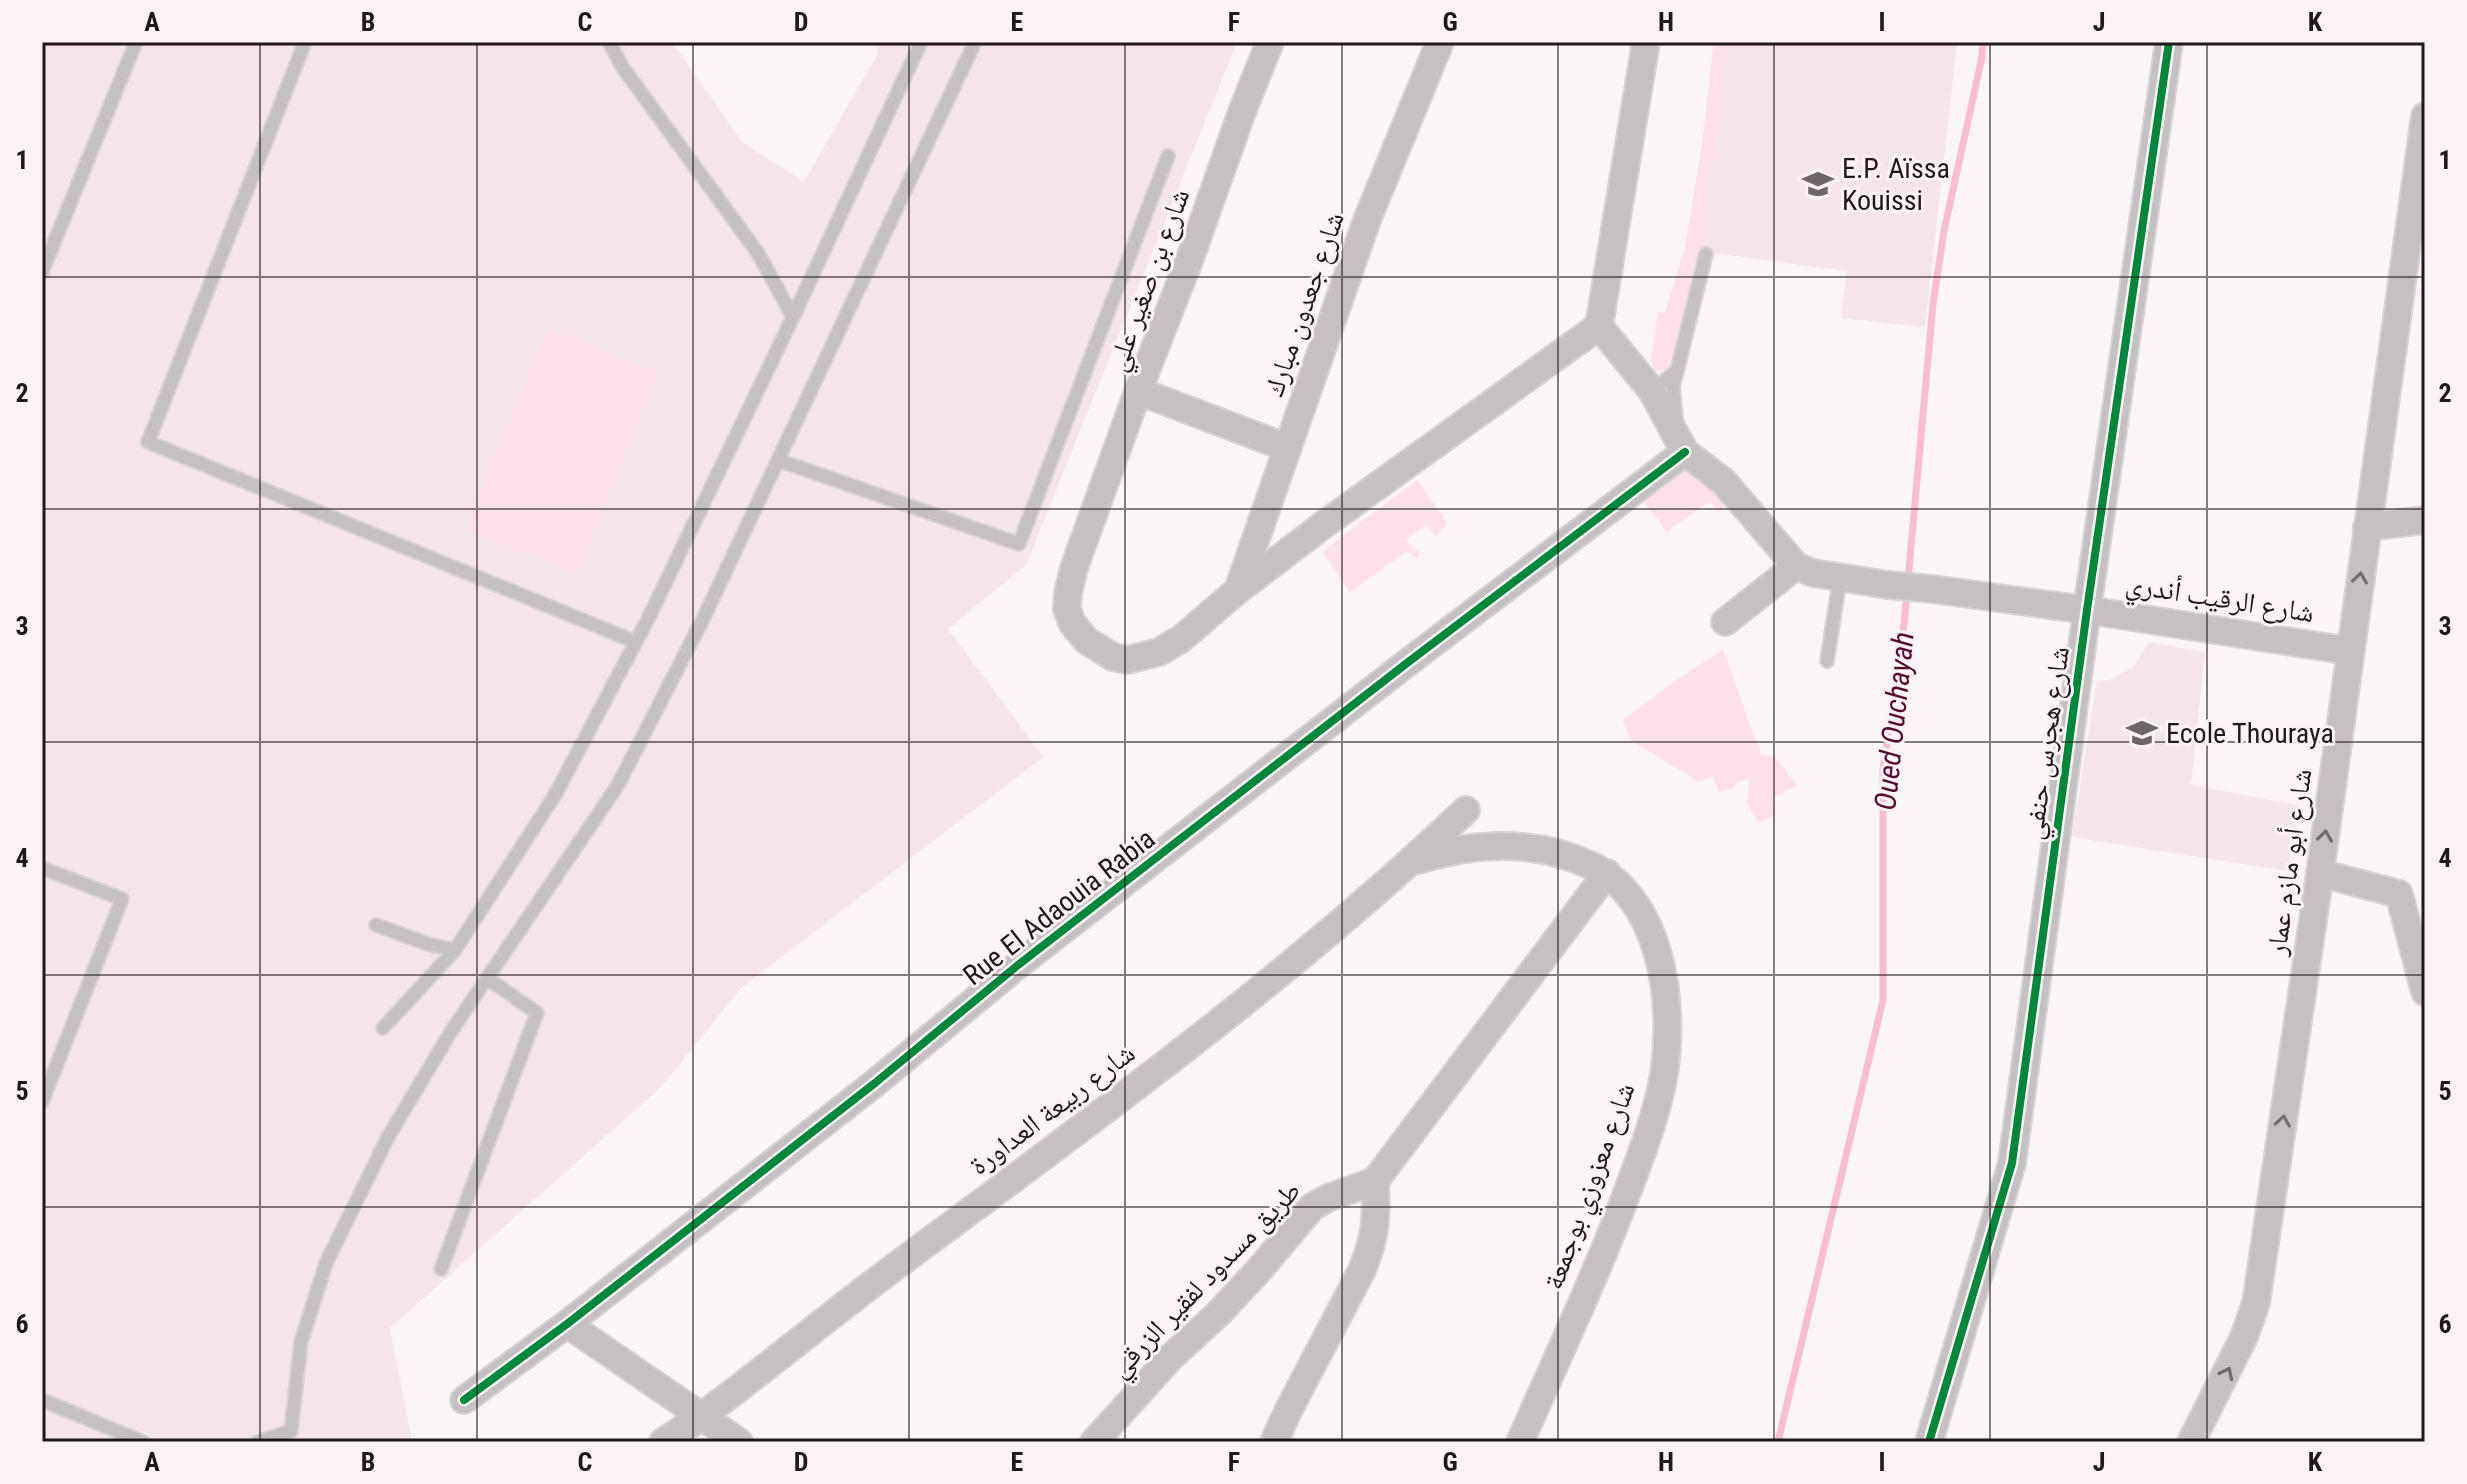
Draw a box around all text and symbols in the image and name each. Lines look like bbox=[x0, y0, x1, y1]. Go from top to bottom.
text: A bbox=[144, 7, 160, 37]
text: B bbox=[361, 7, 375, 37]
text: C bbox=[578, 7, 593, 37]
text: D bbox=[794, 7, 808, 37]
text: E bbox=[1011, 7, 1024, 37]
text: F bbox=[1228, 7, 1240, 37]
text: G bbox=[1442, 7, 1458, 37]
text: H bbox=[1658, 7, 1674, 37]
text: I bbox=[1878, 7, 1886, 37]
text: J bbox=[2093, 7, 2105, 37]
text: K bbox=[2308, 7, 2323, 37]
text: 1 bbox=[15, 145, 29, 175]
text: 1 bbox=[2438, 145, 2452, 175]
place label: E.P. Aïssa Kouissi bbox=[1842, 152, 1950, 217]
school or university icon: E.P. Aïssa Kouissi bbox=[1801, 167, 1835, 201]
street label: شارع بن صغير علي bbox=[1100, 184, 1202, 378]
street label: شارع جعدون مبارك bbox=[1257, 208, 1352, 401]
text: 2 bbox=[15, 378, 29, 408]
text: 2 bbox=[2438, 378, 2452, 408]
street label: شارع الرقيب أندري bbox=[2122, 566, 2317, 635]
one-way arrow bbox=[2352, 571, 2369, 584]
text: 3 bbox=[15, 611, 29, 641]
text: 3 bbox=[2438, 611, 2452, 641]
water label: Oued Ouchayah bbox=[1867, 630, 1921, 812]
street label: شارع هجرس حنفي bbox=[2016, 644, 2082, 843]
school or university icon: Ecole Thouraya bbox=[2125, 716, 2159, 750]
place label: Ecole Thouraya bbox=[2166, 717, 2334, 750]
street label: شارع أبو مازم عمار bbox=[2259, 767, 2320, 959]
street label: Rue El Adaouia Rabia bbox=[957, 822, 1161, 992]
one-way arrow bbox=[2316, 829, 2333, 843]
text: 4 bbox=[15, 843, 29, 873]
text: 4 bbox=[2438, 843, 2452, 873]
street label: شارع ربيعة العداورة bbox=[963, 1036, 1142, 1183]
text: 5 bbox=[15, 1076, 29, 1106]
text: 5 bbox=[2438, 1076, 2452, 1106]
street label: شارع معزوزي بوجمعة bbox=[1536, 1078, 1647, 1296]
one-way arrow bbox=[2274, 1114, 2291, 1127]
street label: طريق مسدود لفقير الزرقي bbox=[1103, 1174, 1312, 1388]
text: 6 bbox=[15, 1309, 29, 1339]
text: 6 bbox=[2438, 1309, 2452, 1339]
one-way arrow bbox=[2217, 1366, 2233, 1381]
text: A bbox=[144, 1447, 160, 1477]
text: B bbox=[361, 1447, 375, 1477]
text: C bbox=[578, 1447, 593, 1477]
text: D bbox=[794, 1447, 808, 1477]
text: E bbox=[1011, 1447, 1024, 1477]
text: F bbox=[1228, 1447, 1240, 1477]
text: G bbox=[1442, 1447, 1458, 1477]
text: H bbox=[1658, 1447, 1674, 1477]
text: I bbox=[1878, 1447, 1886, 1477]
text: J bbox=[2093, 1447, 2105, 1477]
text: K bbox=[2308, 1447, 2323, 1477]

